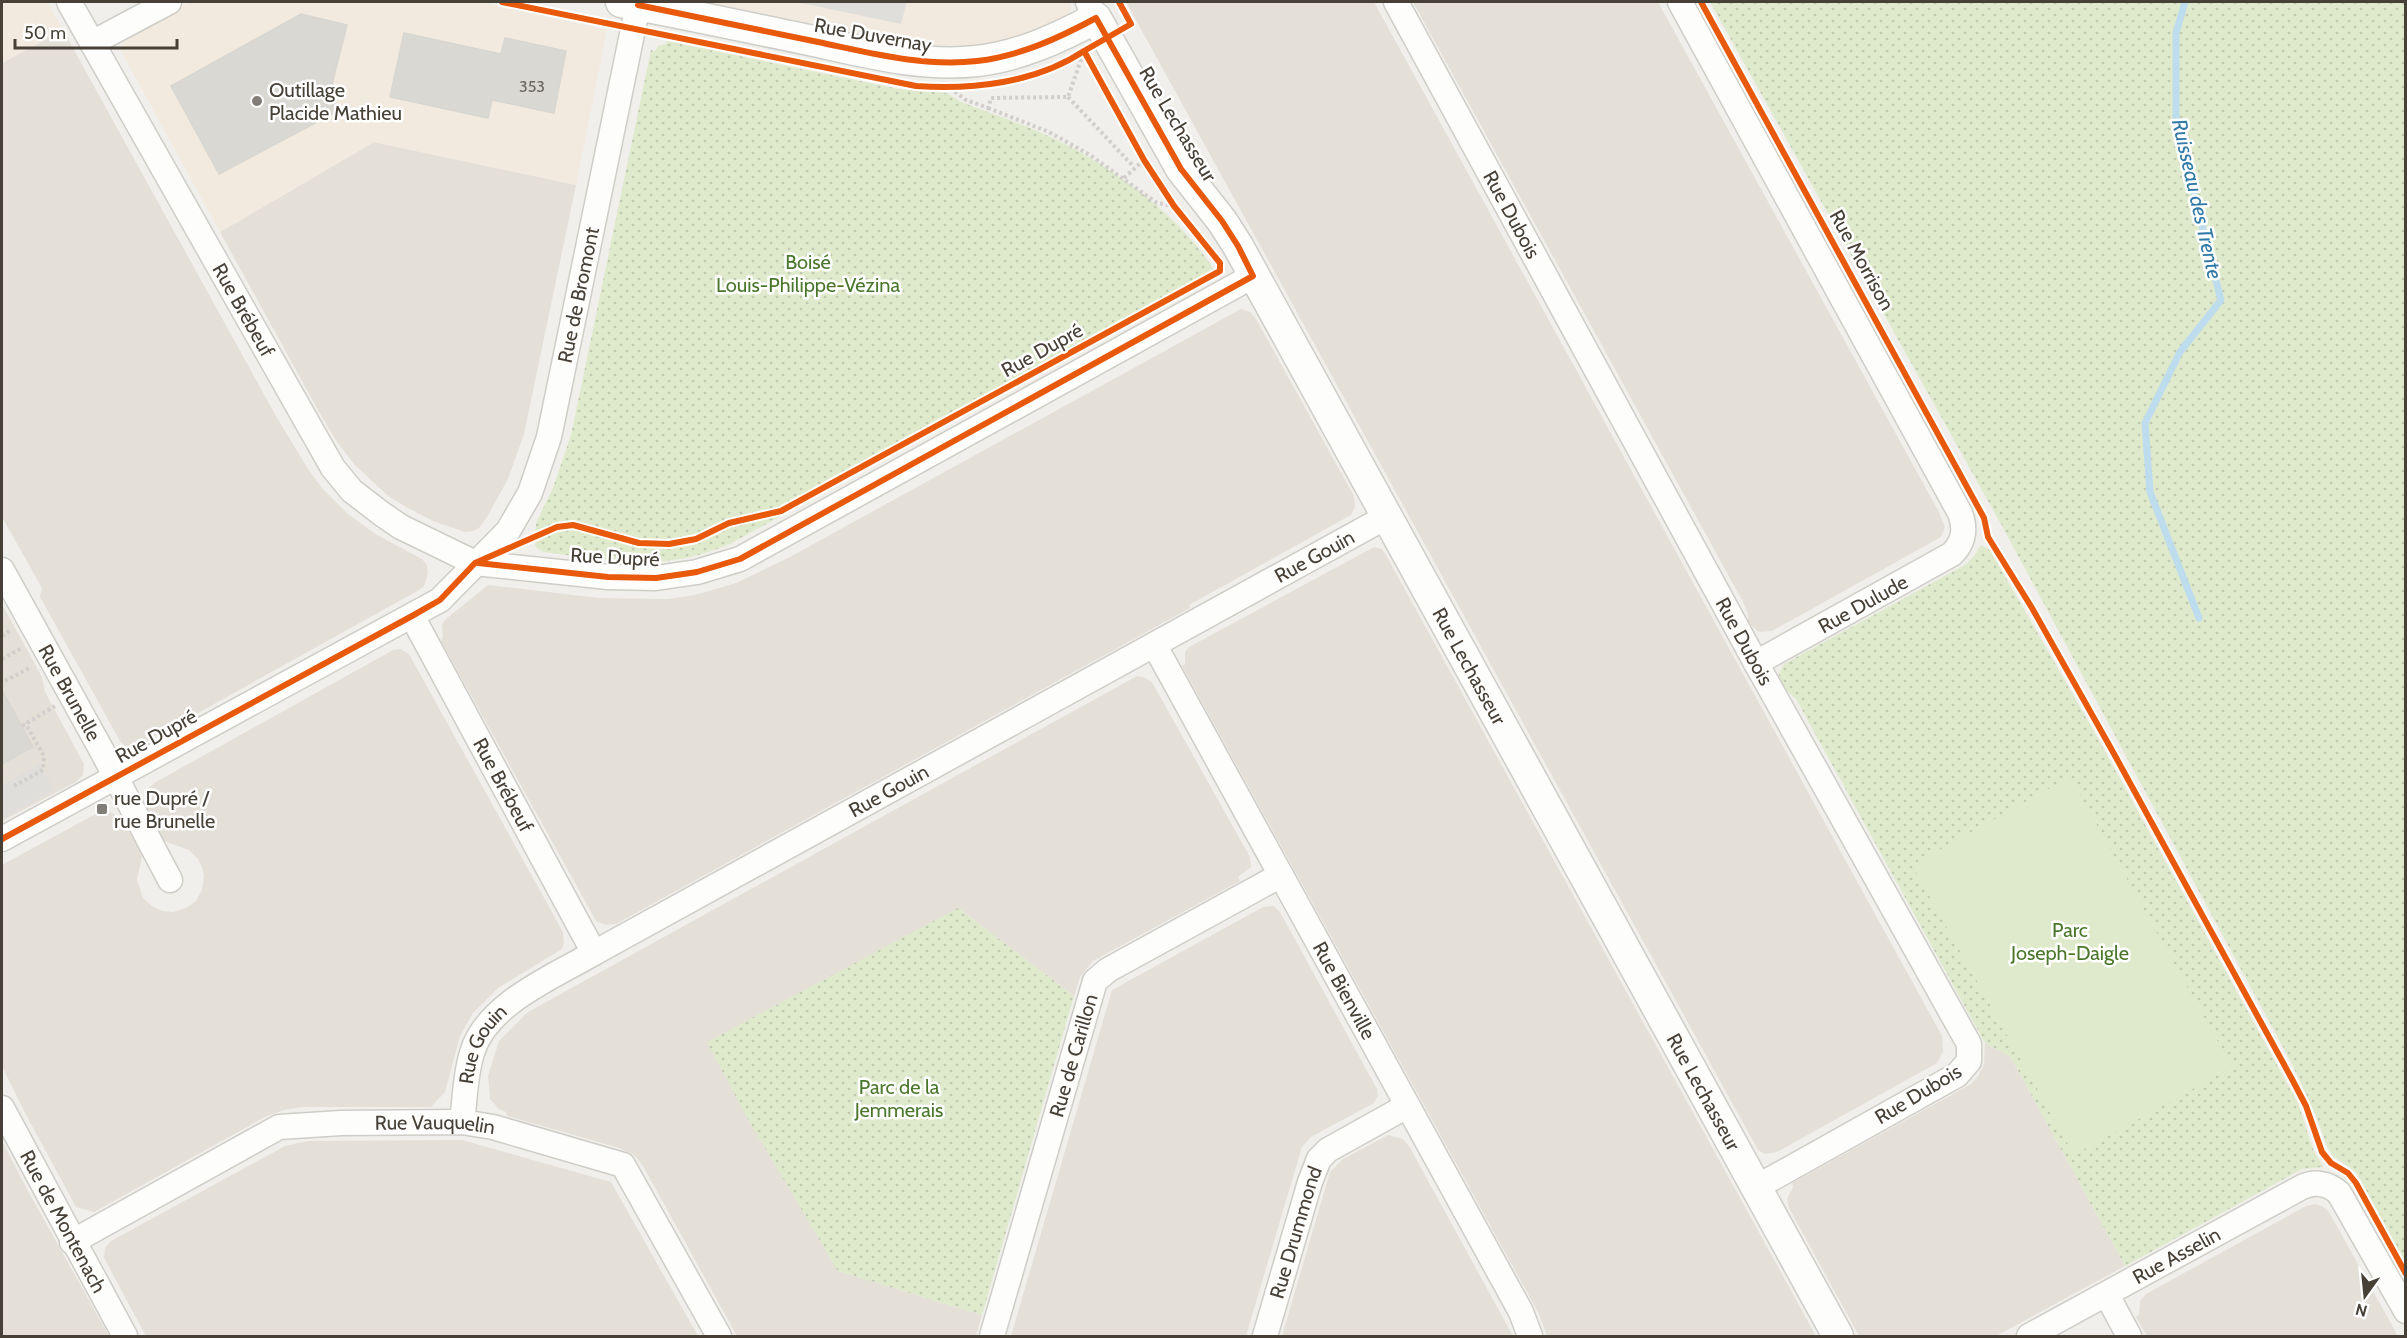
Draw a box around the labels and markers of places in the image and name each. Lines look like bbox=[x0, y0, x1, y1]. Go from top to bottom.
place label: Outillage Placide Mathieu bbox=[269, 78, 402, 125]
marker: Outillage Placide Mathieu bbox=[250, 94, 264, 108]
place label: rue Dupré / rue Brunelle bbox=[114, 786, 215, 833]
marker: rue Dupré / rue Brunelle bbox=[95, 802, 109, 816]

